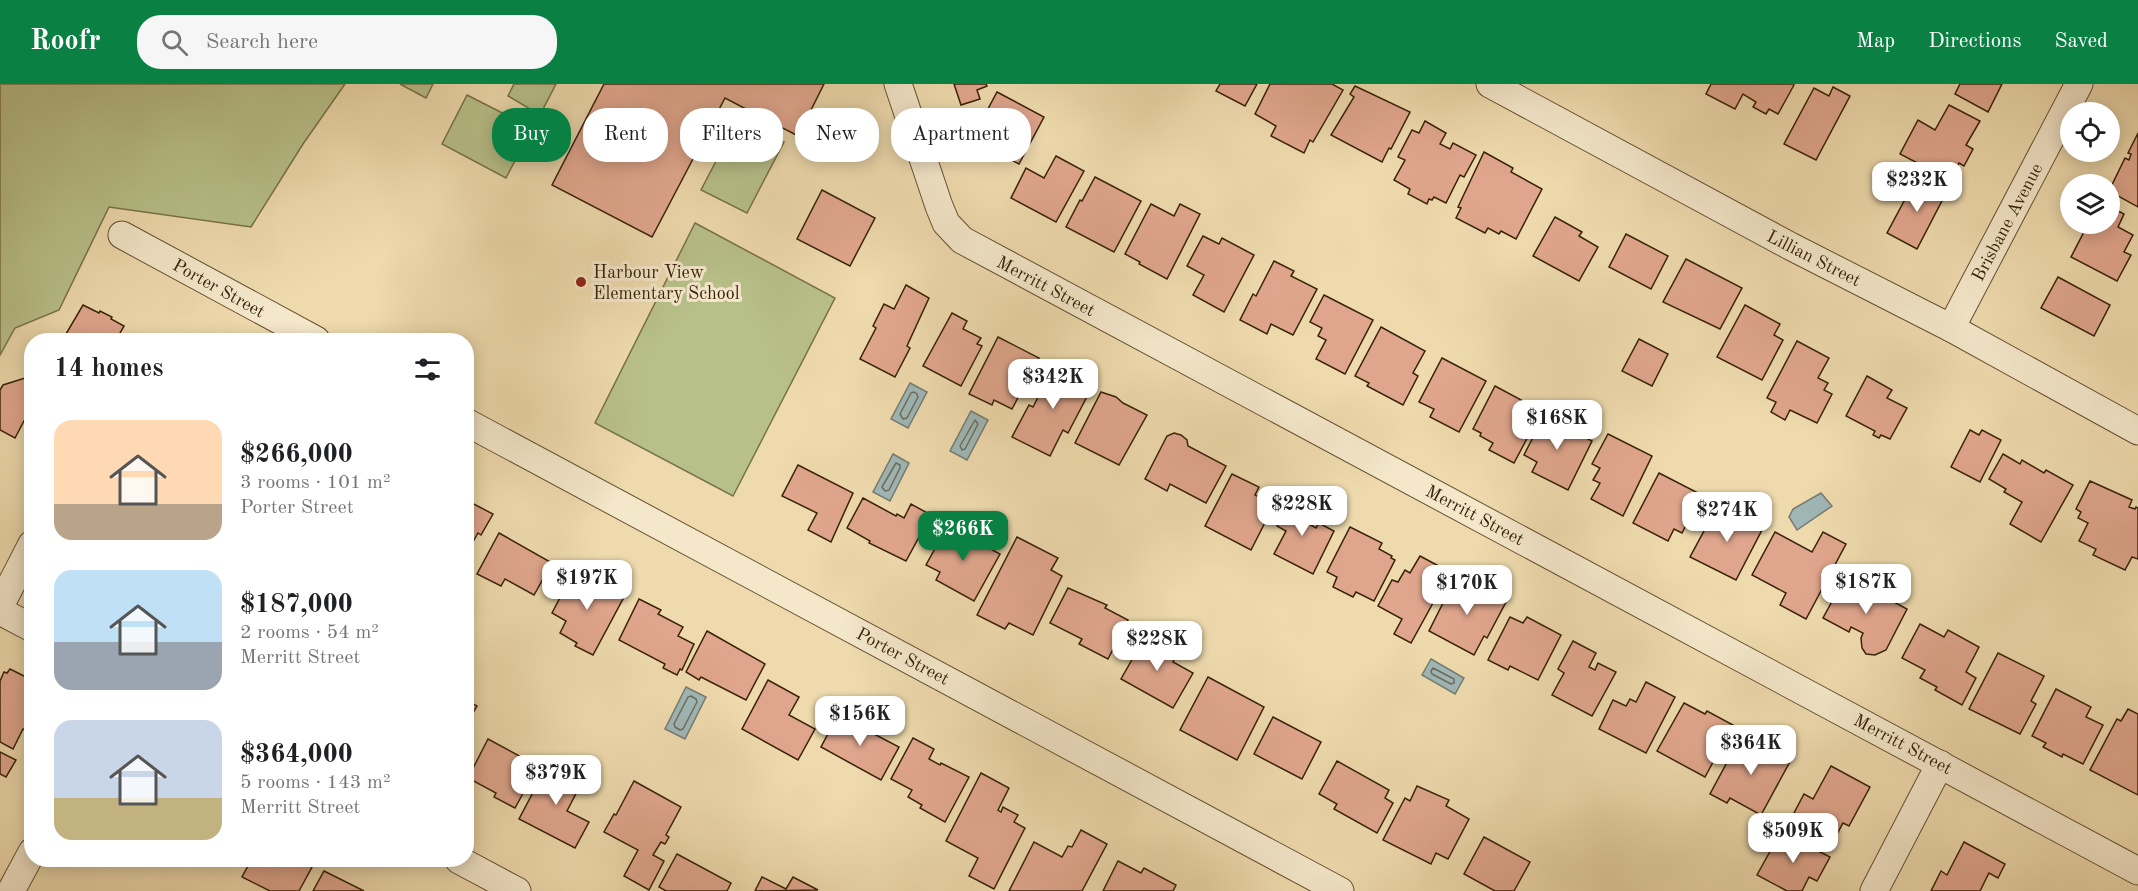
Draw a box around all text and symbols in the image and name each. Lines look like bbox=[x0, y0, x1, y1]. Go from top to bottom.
search box bbox=[137, 15, 557, 69]
icon: search bbox=[158, 26, 191, 59]
text: Roofr bbox=[30, 28, 101, 56]
text: Search here bbox=[206, 31, 318, 53]
text: Map bbox=[1856, 31, 1895, 52]
text: Directions bbox=[1928, 31, 2022, 52]
text: Saved bbox=[2055, 31, 2108, 52]
map controls bbox=[2060, 102, 2120, 234]
button: locate bbox=[2060, 102, 2120, 162]
chip: Buy bbox=[492, 108, 571, 162]
chip: Rent bbox=[583, 108, 668, 162]
chip: Filters bbox=[680, 108, 783, 162]
chip: New bbox=[795, 108, 879, 162]
chip: Apartment bbox=[891, 108, 1031, 162]
street label: Brisbane Avenue bbox=[1969, 161, 2047, 284]
pin: $232K bbox=[1875, 162, 1959, 213]
text: $232K bbox=[1886, 171, 1948, 191]
button: layers bbox=[2060, 174, 2120, 234]
street label: Lillian Street bbox=[1764, 228, 1863, 290]
street label: Merritt Street bbox=[993, 254, 1098, 320]
street label: Porter Street bbox=[169, 256, 268, 322]
place label: Harbour View Elementary School bbox=[593, 264, 740, 303]
marker: Harbour View Elementary School bbox=[574, 275, 588, 289]
icon: filters bbox=[411, 353, 444, 386]
text: 14 homes bbox=[54, 356, 163, 382]
pin: $342K bbox=[1011, 359, 1095, 410]
text: $342K bbox=[1022, 368, 1084, 388]
pin: $168K bbox=[1515, 400, 1599, 451]
text: $168K bbox=[1526, 409, 1588, 429]
text: $266,000 bbox=[240, 442, 353, 468]
icon: home bbox=[102, 444, 174, 516]
text: 3 rooms · 101 m² bbox=[240, 473, 390, 493]
street label: Merritt Street bbox=[1422, 483, 1527, 549]
pin: $228K bbox=[1260, 486, 1344, 537]
pin: $274K bbox=[1685, 492, 1769, 543]
text: $228K bbox=[1271, 495, 1333, 515]
text: Porter Street bbox=[240, 498, 354, 518]
text: $274K bbox=[1696, 501, 1758, 521]
pin: $266K bbox=[921, 511, 1005, 562]
text: $266K bbox=[932, 520, 994, 540]
pin: $197K bbox=[545, 560, 629, 611]
pin: $187K bbox=[1824, 564, 1908, 615]
pin: $170K bbox=[1425, 565, 1509, 616]
text: $197K bbox=[556, 569, 618, 589]
text: $187K bbox=[1835, 573, 1897, 593]
text: $170K bbox=[1436, 574, 1498, 594]
text: $187,000 bbox=[240, 592, 353, 618]
icon: home bbox=[102, 594, 174, 666]
pin: $228K bbox=[1115, 621, 1199, 672]
text: 2 rooms · 54 m² bbox=[240, 623, 379, 643]
street label: Porter Street bbox=[853, 625, 952, 689]
text: $228K bbox=[1126, 630, 1188, 650]
text: Merritt Street bbox=[240, 648, 360, 668]
pin: $156K bbox=[818, 696, 902, 747]
text: $156K bbox=[829, 705, 891, 725]
street label: Merritt Street bbox=[1850, 712, 1955, 778]
pin: $364K bbox=[1709, 725, 1793, 776]
text: $364K bbox=[1720, 734, 1782, 754]
text: $364,000 bbox=[240, 742, 353, 768]
icon: home bbox=[102, 744, 174, 816]
pin: $379K bbox=[514, 755, 598, 806]
text: $379K bbox=[525, 764, 587, 784]
text: 5 rooms · 143 m² bbox=[240, 773, 390, 793]
text: Merritt Street bbox=[240, 798, 360, 818]
pin: $509K bbox=[1751, 813, 1835, 864]
text: $509K bbox=[1762, 822, 1824, 842]

